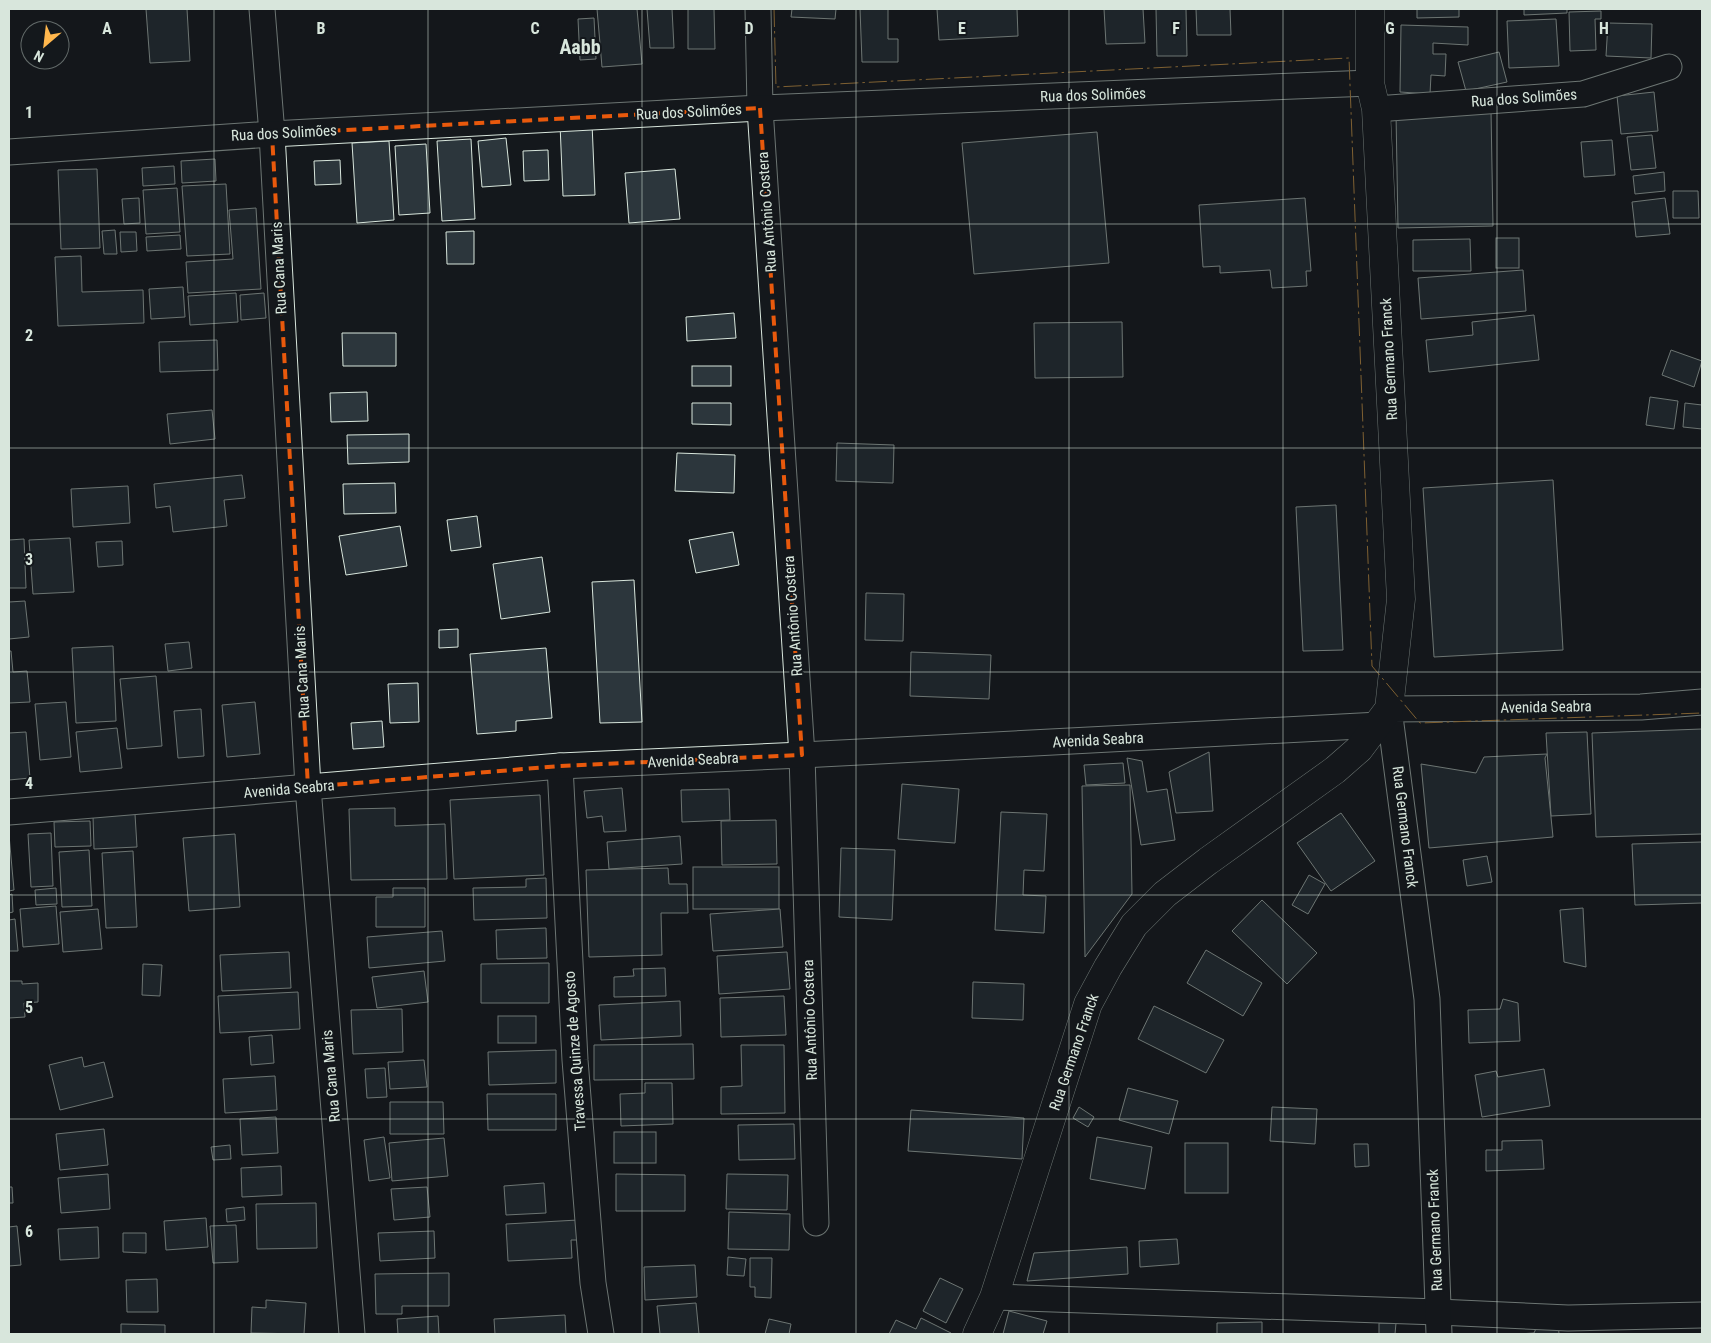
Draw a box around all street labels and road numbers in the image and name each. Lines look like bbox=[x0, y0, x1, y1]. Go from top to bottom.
street label: Rua dos Solimões bbox=[1040, 84, 1146, 106]
street label: Rua dos Solimões bbox=[1471, 85, 1578, 111]
street label: Rua dos Solimões bbox=[636, 100, 743, 124]
street label: Rua dos Solimões bbox=[231, 121, 338, 145]
street label: Rua Antônio Costera bbox=[754, 151, 780, 273]
street label: Rua Cana Maris bbox=[268, 221, 290, 315]
street label: Rua Germano Franck bbox=[1377, 297, 1401, 421]
street label: Rua Antônio Costera bbox=[780, 555, 806, 677]
street label: Rua Cana Maris bbox=[291, 625, 313, 719]
street label: Avenida Seabra bbox=[1500, 697, 1592, 717]
street label: Avenida Seabra bbox=[1052, 729, 1144, 751]
street label: Avenida Seabra bbox=[647, 749, 739, 771]
street label: Rua Germano Franck bbox=[1389, 765, 1421, 889]
street label: Avenida Seabra bbox=[243, 776, 335, 802]
street label: Rua Antônio Costera bbox=[799, 959, 821, 1081]
street label: Travessa Quinze de Agosto bbox=[560, 970, 590, 1132]
street label: Rua Germano Franck bbox=[1046, 991, 1103, 1113]
street label: Rua Cana Maris bbox=[318, 1029, 344, 1123]
street label: Rua Germano Franck bbox=[1424, 1168, 1446, 1292]

